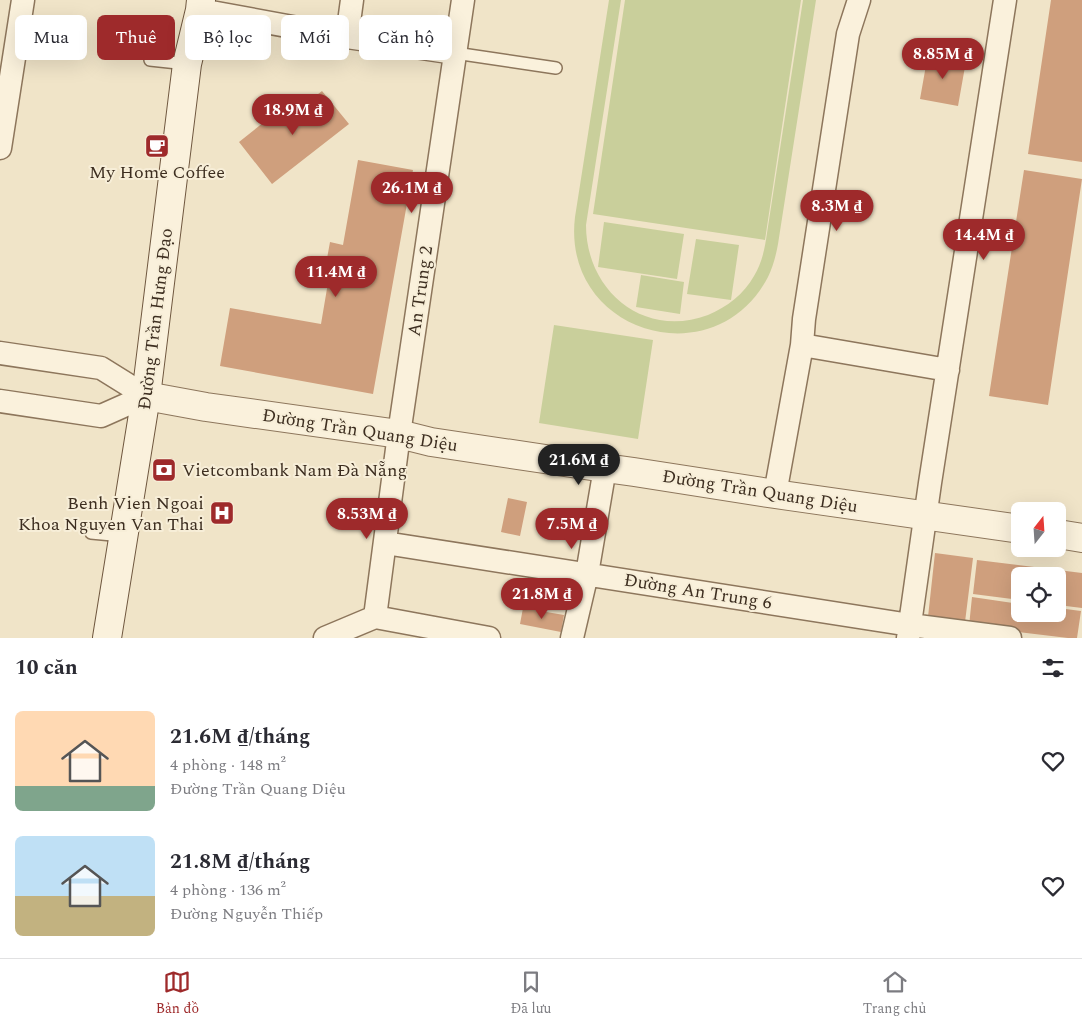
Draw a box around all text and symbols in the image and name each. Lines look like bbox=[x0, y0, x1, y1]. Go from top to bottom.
chip: Mua bbox=[15, 15, 87, 60]
chip: Thuê bbox=[97, 15, 175, 60]
chip: Bộ lọc bbox=[185, 15, 271, 60]
chip: Mới bbox=[281, 15, 349, 60]
chip: Căn hộ bbox=[359, 15, 452, 60]
pin: 8.85M ₫ bbox=[897, 38, 989, 80]
text: 8.85M ₫ bbox=[913, 42, 973, 66]
pin: 18.9M ₫ bbox=[247, 94, 339, 136]
text: 18.9M ₫ bbox=[263, 98, 323, 122]
cafe icon: My Home Coffee bbox=[144, 133, 170, 159]
place label: My Home Coffee bbox=[89, 159, 225, 186]
pin: 26.1M ₫ bbox=[366, 172, 458, 214]
text: 26.1M ₫ bbox=[382, 176, 442, 200]
pin: 8.3M ₫ bbox=[796, 190, 878, 232]
text: 8.3M ₫ bbox=[811, 194, 863, 218]
pin: 14.4M ₫ bbox=[938, 218, 1030, 261]
text: 14.4M ₫ bbox=[954, 223, 1014, 247]
street label: Đường Trần Hưng Đạo bbox=[131, 227, 180, 412]
street label: An Trung 2 bbox=[401, 244, 440, 338]
pin: 11.4M ₫ bbox=[290, 256, 382, 298]
text: 11.4M ₫ bbox=[306, 260, 366, 284]
street label: Đường Trần Quang Diệu bbox=[260, 402, 460, 459]
pin: 21.6M ₫ bbox=[533, 444, 625, 486]
text: 21.6M ₫ bbox=[549, 448, 609, 472]
bank icon: Vietcombank Nam Đà Nẵng bbox=[151, 457, 177, 483]
place label: Vietcombank Nam Đà Nẵng bbox=[182, 457, 407, 484]
street label: Đường Trần Quang Diệu bbox=[660, 463, 860, 520]
place label: Benh Vien Ngoai Khoa Nguyen Van Thai bbox=[18, 490, 204, 538]
pin: 8.53M ₫ bbox=[321, 498, 413, 540]
hospital icon: Benh Vien Ngoai Khoa Nguyen Van Thai bbox=[209, 500, 235, 526]
text: 8.53M ₫ bbox=[337, 502, 397, 526]
north arrow bbox=[1011, 502, 1066, 558]
map controls bbox=[1011, 502, 1066, 622]
pin: 7.5M ₫ bbox=[531, 508, 613, 550]
text: 7.5M ₫ bbox=[546, 512, 598, 536]
street label: Đường An Trung 6 bbox=[622, 566, 774, 617]
button: locate bbox=[1011, 567, 1066, 622]
pin: 21.8M ₫ bbox=[496, 578, 588, 620]
text: 21.8M ₫ bbox=[512, 582, 572, 606]
text: 10 căn bbox=[15, 652, 78, 684]
icon: filters bbox=[1039, 654, 1067, 682]
text: 21.6M ₫/tháng bbox=[170, 721, 310, 753]
icon: home bbox=[55, 731, 115, 791]
icon: heart bbox=[1039, 747, 1067, 775]
text: 4 phòng · 148 m² bbox=[170, 753, 286, 777]
text: Đường Trần Quang Diệu bbox=[170, 777, 346, 801]
text: 21.8M ₫/tháng bbox=[170, 846, 310, 878]
icon: home bbox=[55, 856, 115, 916]
icon: heart bbox=[1039, 872, 1067, 900]
text: 4 phòng · 136 m² bbox=[170, 878, 286, 902]
text: Đường Nguyễn Thiếp bbox=[170, 902, 323, 926]
tab: Bản đồ bbox=[156, 968, 199, 1019]
tab: Đã lưu bbox=[510, 968, 551, 1019]
tab: Trang chủ bbox=[863, 968, 926, 1019]

